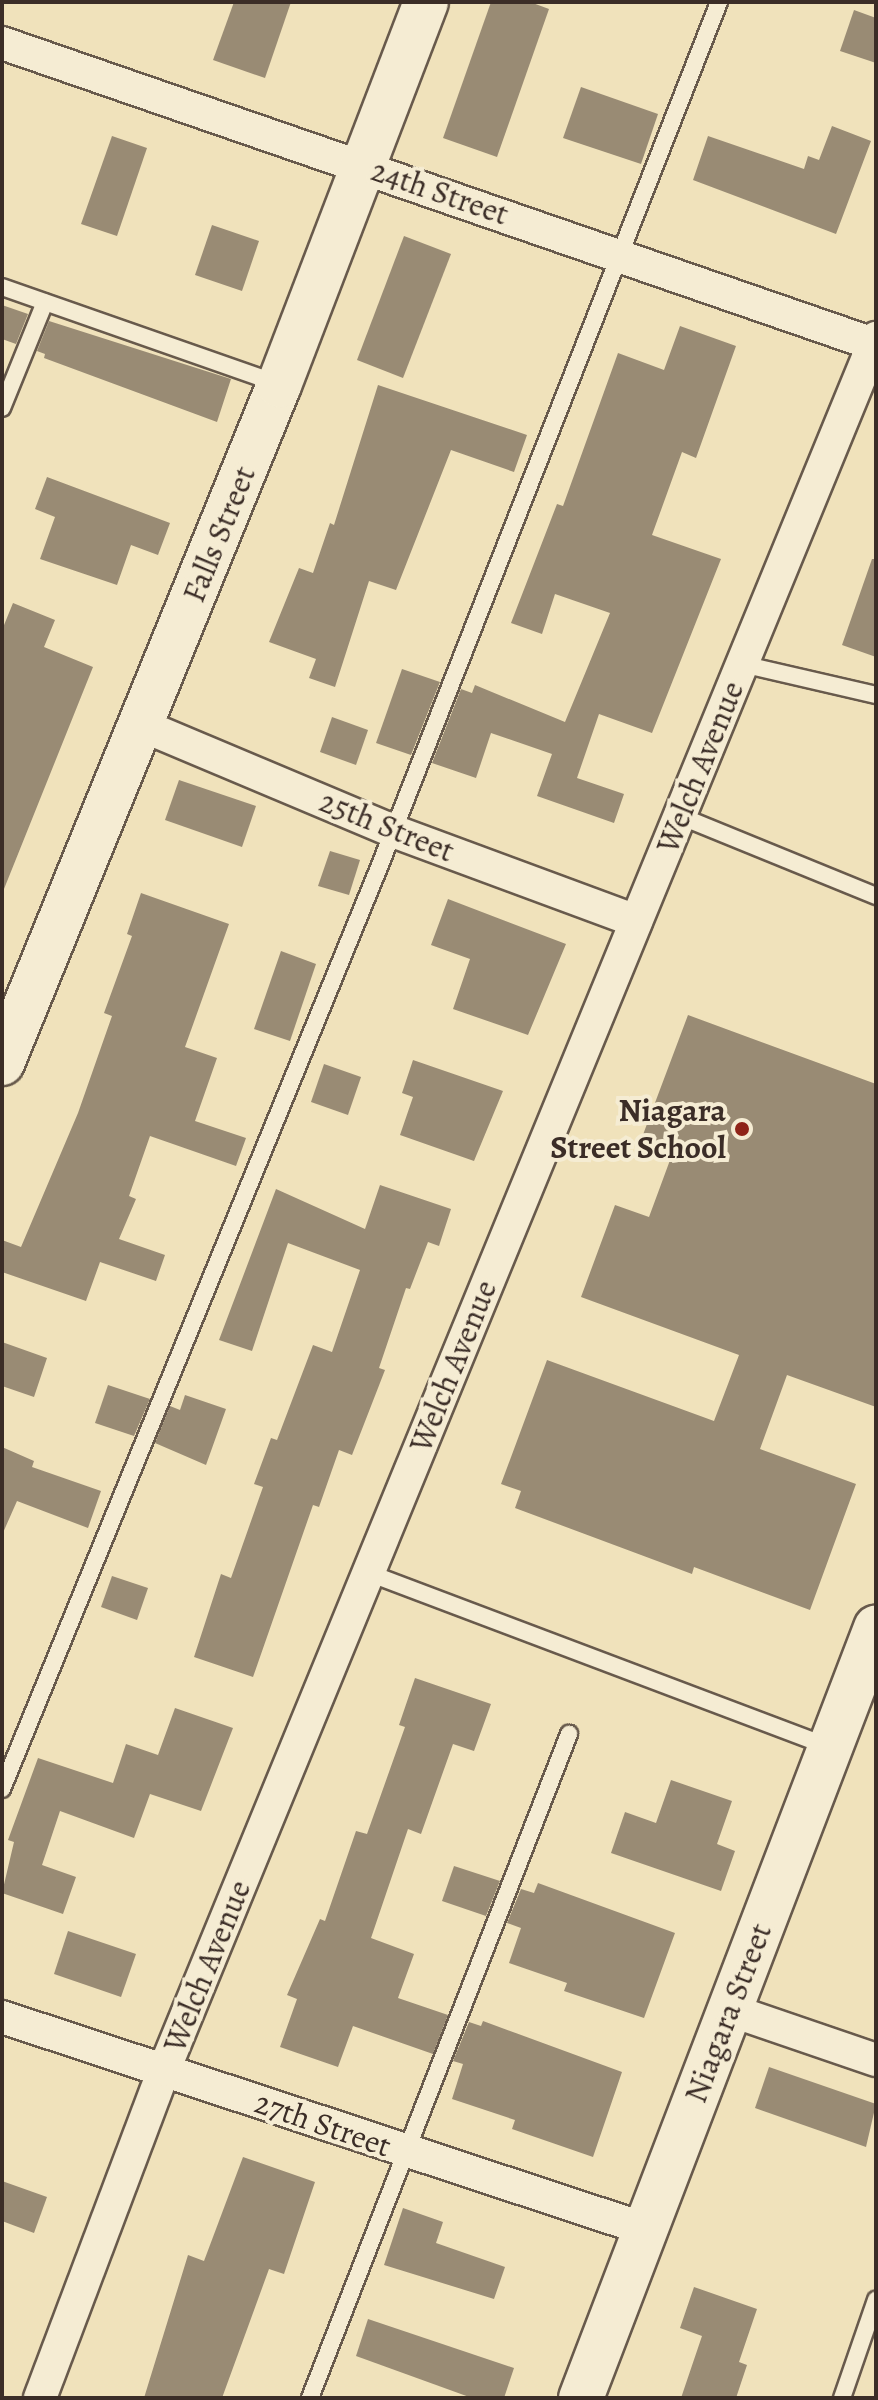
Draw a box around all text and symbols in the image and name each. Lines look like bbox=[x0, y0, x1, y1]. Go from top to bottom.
street label: 24th Street bbox=[366, 151, 514, 233]
street label: Falls Street bbox=[174, 460, 264, 608]
street label: Welch Avenue bbox=[648, 676, 752, 858]
street label: 25th Street bbox=[314, 782, 460, 870]
place label: Niagara Street School bbox=[550, 1092, 726, 1167]
marker: Niagara Street School bbox=[733, 1120, 751, 1138]
street label: Welch Avenue bbox=[401, 1275, 505, 1457]
street label: Welch Avenue bbox=[155, 1875, 259, 2057]
street label: Niagara Street bbox=[676, 1918, 780, 2108]
street label: 27th Street bbox=[250, 2083, 396, 2165]

